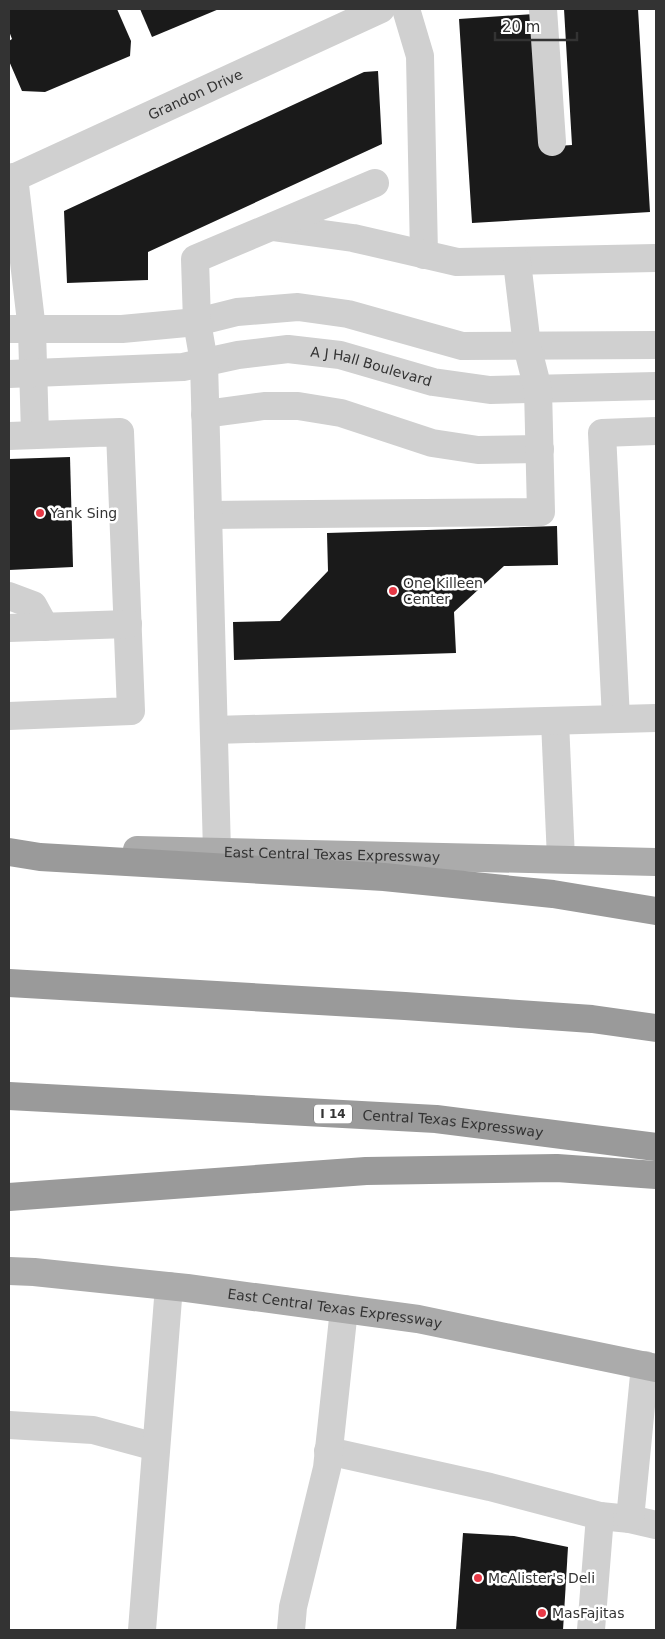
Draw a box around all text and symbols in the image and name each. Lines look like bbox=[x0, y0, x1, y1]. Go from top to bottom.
scale bar bbox=[495, 10, 578, 42]
text: 20 m bbox=[502, 18, 540, 36]
street label: Grandon Drive bbox=[145, 66, 245, 123]
street label: A J Hall Boulevard bbox=[310, 344, 434, 389]
place label: Yank Sing bbox=[49, 505, 117, 521]
marker: Yank Sing bbox=[34, 507, 46, 519]
place label: One Killeen Center bbox=[403, 575, 483, 607]
marker: One Killeen Center bbox=[387, 585, 399, 597]
street label: East Central Texas Expressway bbox=[224, 844, 440, 865]
road number: I 14 bbox=[314, 1104, 352, 1124]
street label: Central Texas Expressway bbox=[362, 1107, 544, 1141]
street label: East Central Texas Expressway bbox=[226, 1286, 443, 1332]
place label: McAlister's Deli bbox=[488, 1570, 595, 1586]
marker: McAlister's Deli bbox=[472, 1572, 484, 1584]
place label: MasFajitas bbox=[552, 1605, 624, 1621]
marker: MasFajitas bbox=[536, 1607, 548, 1619]

